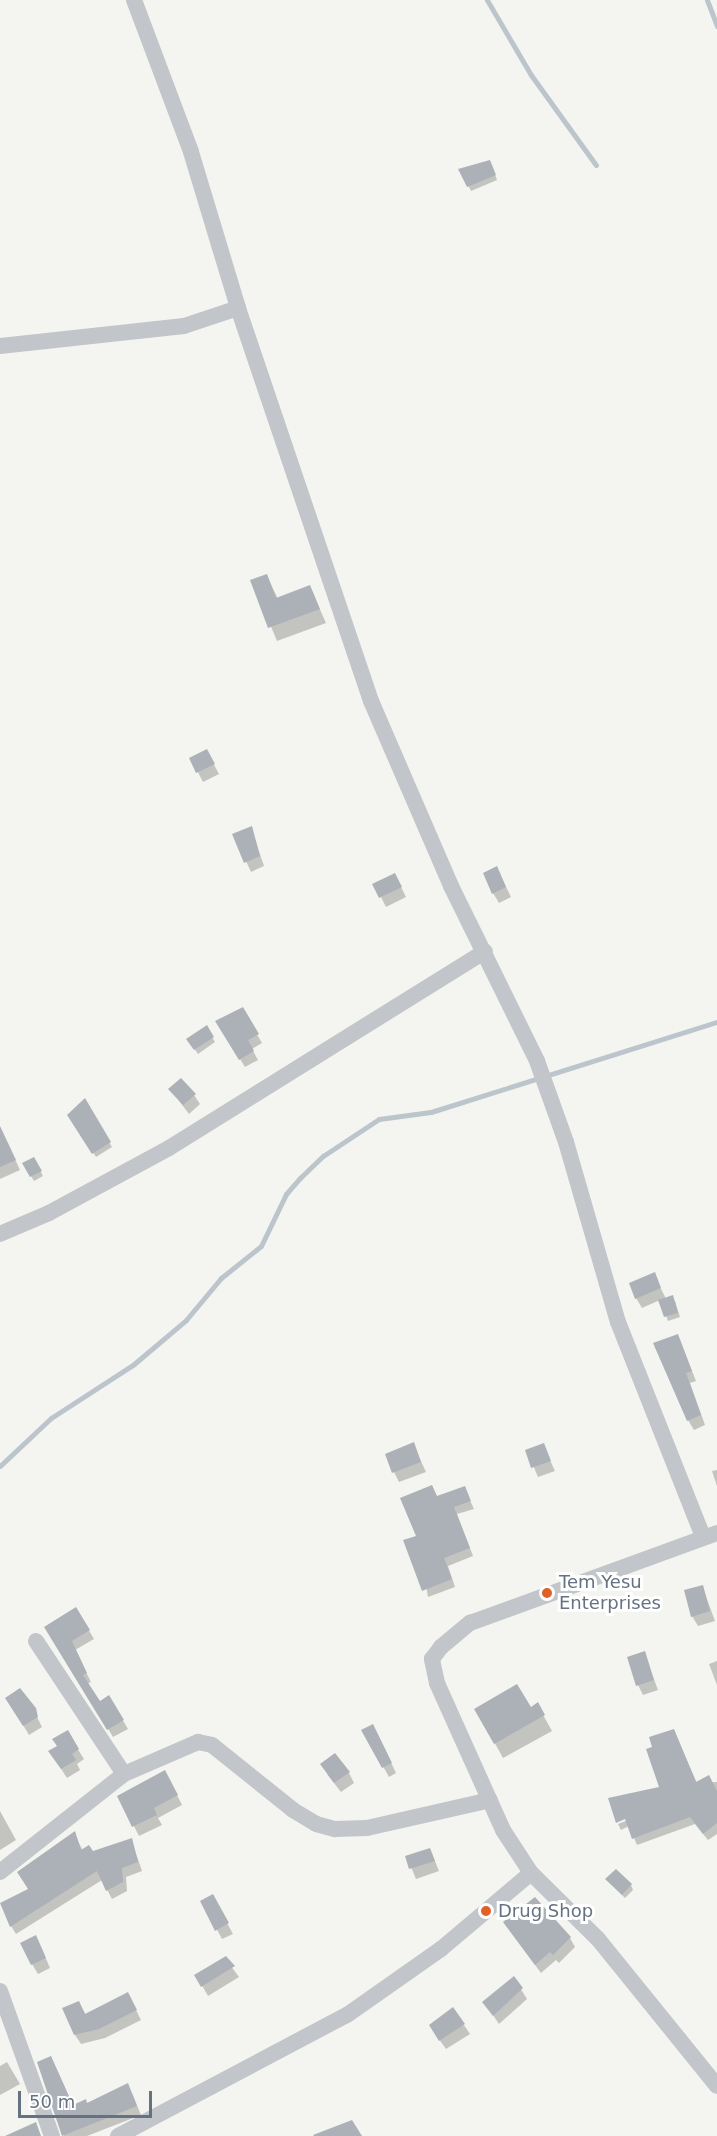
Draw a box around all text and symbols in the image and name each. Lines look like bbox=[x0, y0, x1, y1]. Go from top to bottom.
place label: Tem Yesu Enterprises bbox=[559, 1572, 661, 1614]
marker: Tem Yesu Enterprises bbox=[540, 1586, 554, 1600]
place label: Drug Shop bbox=[498, 1900, 593, 1922]
marker: Drug Shop bbox=[479, 1904, 493, 1918]
scale bar bbox=[21, 2079, 154, 2117]
text: 50 m bbox=[29, 2091, 75, 2112]

